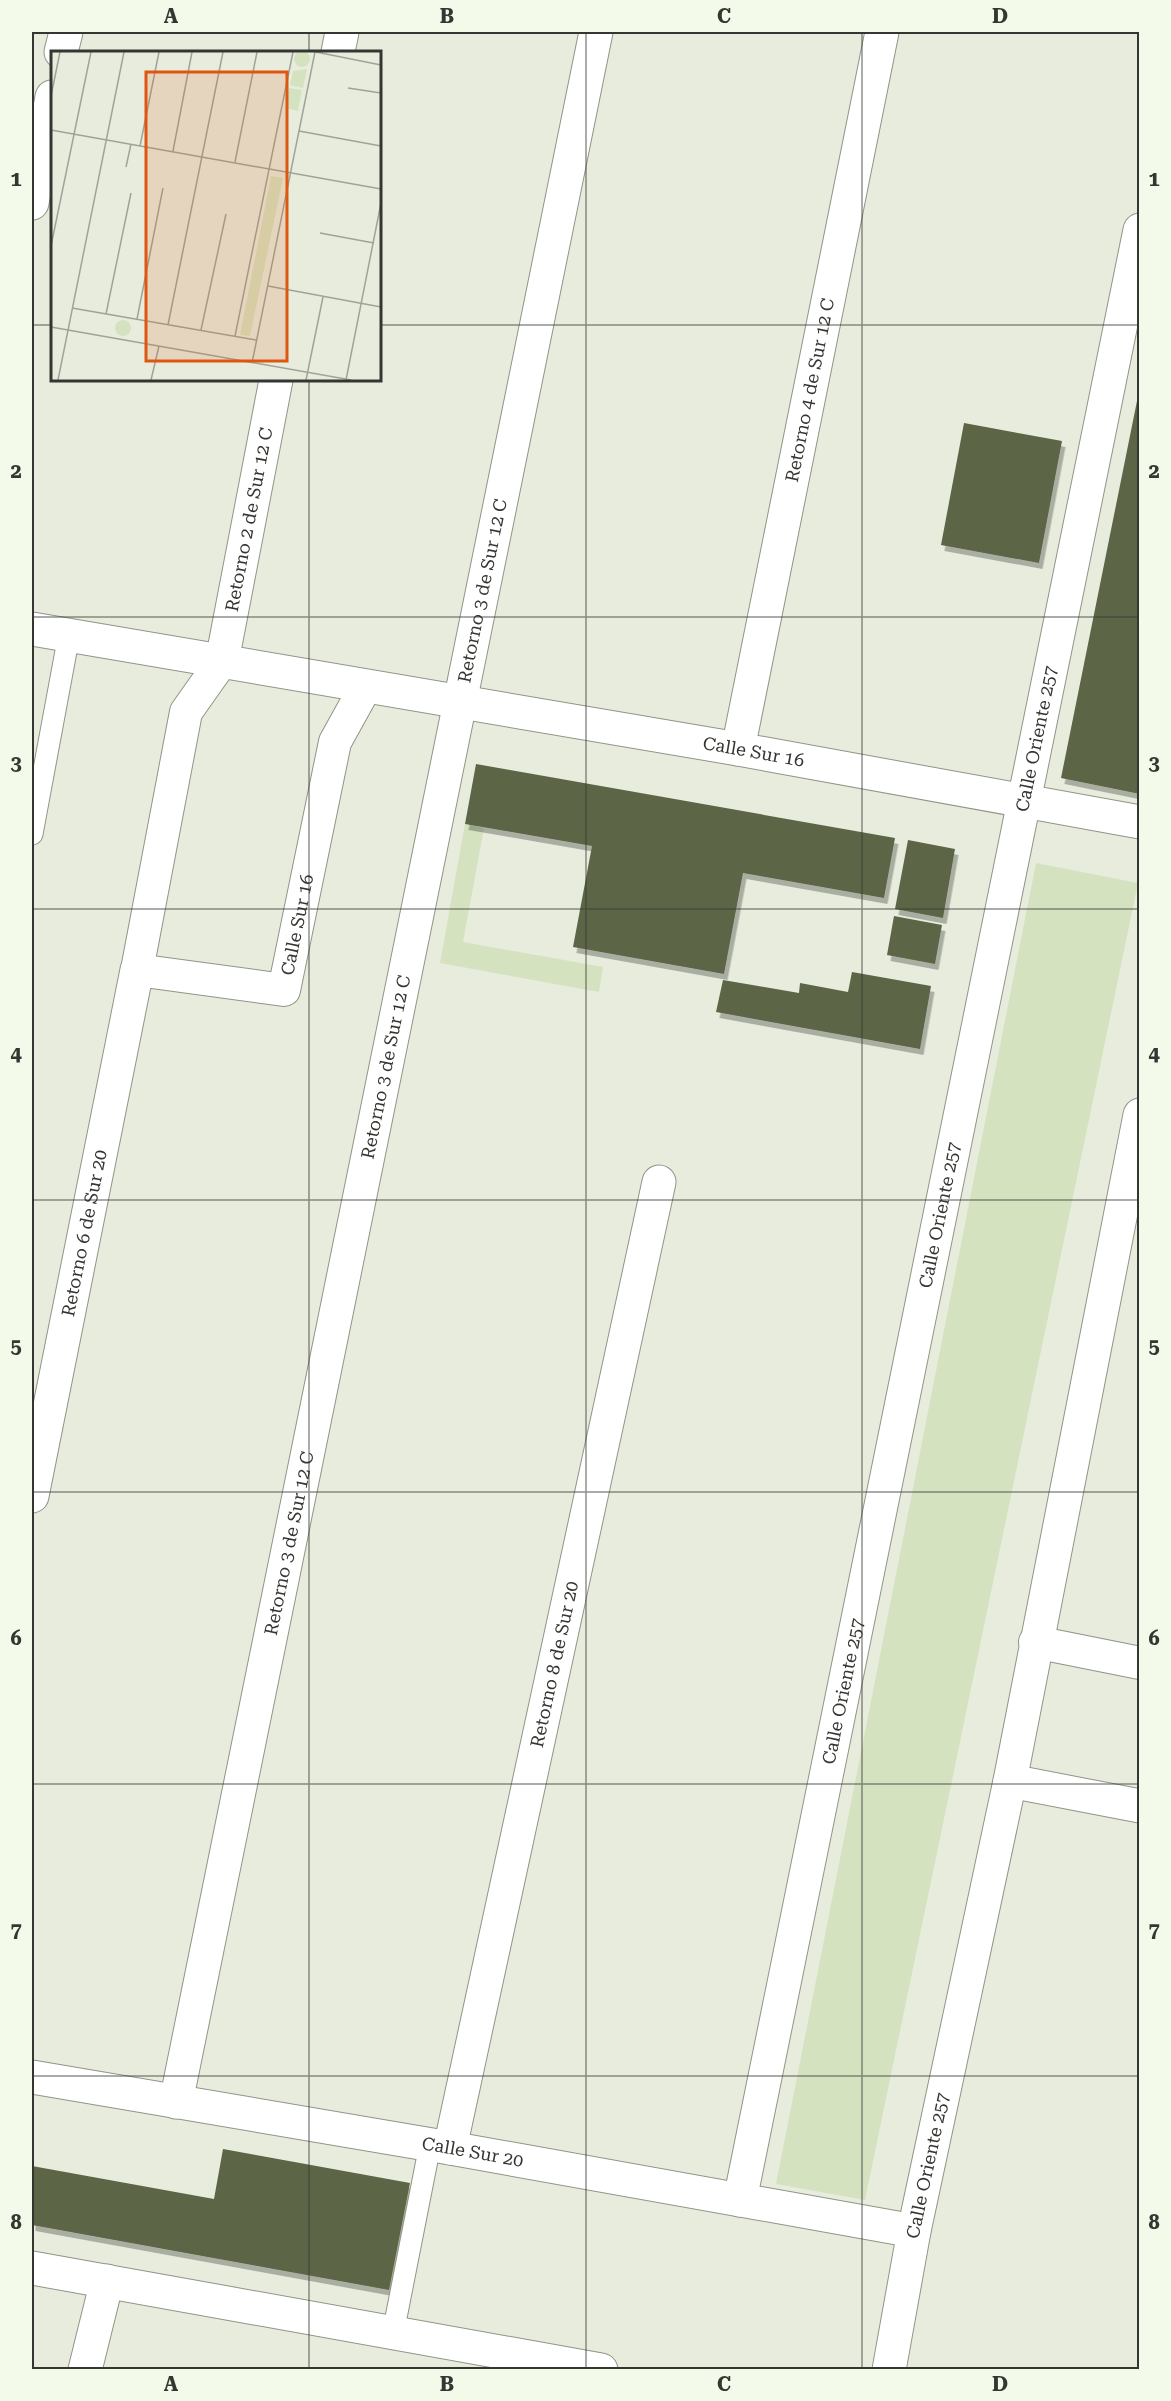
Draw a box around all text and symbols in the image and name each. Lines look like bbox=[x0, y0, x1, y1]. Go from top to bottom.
text: A bbox=[164, 4, 179, 28]
text: B bbox=[440, 4, 454, 28]
text: C bbox=[717, 4, 731, 28]
text: D bbox=[992, 4, 1008, 28]
inset map bbox=[51, 51, 381, 381]
text: 1 bbox=[10, 167, 22, 191]
text: 1 bbox=[1148, 167, 1160, 191]
street label: Retorno 4 de Sur 12 C bbox=[781, 296, 838, 484]
street label: Retorno 2 de Sur 12 C bbox=[221, 426, 277, 613]
text: 2 bbox=[10, 459, 22, 483]
text: 2 bbox=[1148, 459, 1160, 483]
street label: Retorno 3 de Sur 12 C bbox=[453, 497, 511, 684]
street label: Calle Oriente 257 bbox=[1011, 664, 1061, 814]
street label: Calle Sur 16 bbox=[701, 732, 806, 771]
text: 3 bbox=[10, 751, 22, 775]
text: 3 bbox=[1148, 751, 1160, 775]
street label: Calle Sur 16 bbox=[276, 872, 318, 977]
street label: Retorno 3 de Sur 12 C bbox=[357, 973, 414, 1161]
text: 4 bbox=[10, 1042, 22, 1066]
text: 4 bbox=[1148, 1042, 1160, 1066]
street label: Calle Oriente 257 bbox=[914, 1140, 965, 1290]
street label: Retorno 6 de Sur 20 bbox=[57, 1148, 111, 1318]
text: 5 bbox=[10, 1334, 22, 1358]
text: 5 bbox=[1148, 1334, 1160, 1358]
street label: Retorno 3 de Sur 12 C bbox=[260, 1449, 318, 1637]
street label: Retorno 8 de Sur 20 bbox=[526, 1579, 582, 1749]
street label: Calle Oriente 257 bbox=[818, 1616, 868, 1766]
text: 6 bbox=[10, 1626, 22, 1650]
text: 6 bbox=[1148, 1626, 1160, 1650]
text: 7 bbox=[10, 1918, 22, 1942]
text: 7 bbox=[1148, 1918, 1160, 1942]
street label: Calle Oriente 257 bbox=[902, 2091, 953, 2240]
street label: Calle Sur 20 bbox=[420, 2132, 525, 2171]
text: 8 bbox=[10, 2210, 22, 2234]
text: 8 bbox=[1148, 2210, 1160, 2234]
text: A bbox=[164, 2372, 179, 2396]
text: B bbox=[440, 2372, 454, 2396]
text: C bbox=[717, 2372, 731, 2396]
text: D bbox=[992, 2372, 1008, 2396]

